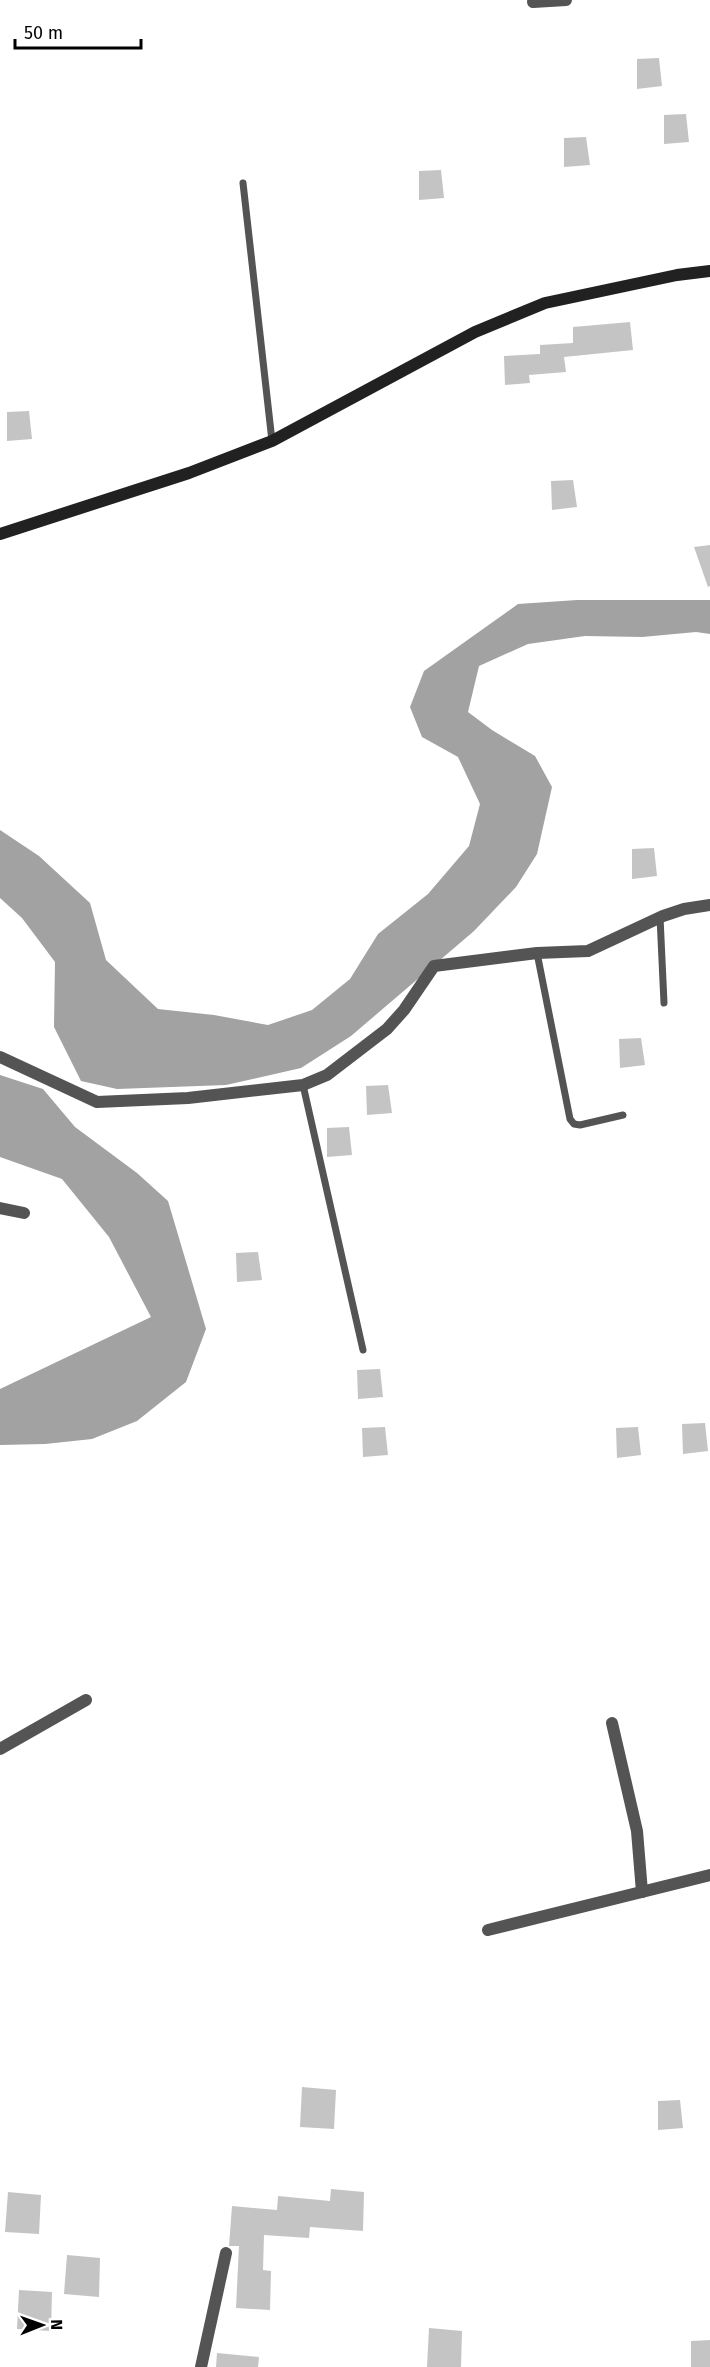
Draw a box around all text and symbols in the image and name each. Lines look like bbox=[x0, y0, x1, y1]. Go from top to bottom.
scale bar bbox=[15, 12, 141, 50]
text: 50 m bbox=[24, 22, 63, 44]
north arrow bbox=[12, 2295, 72, 2355]
text: N bbox=[47, 2319, 66, 2330]

